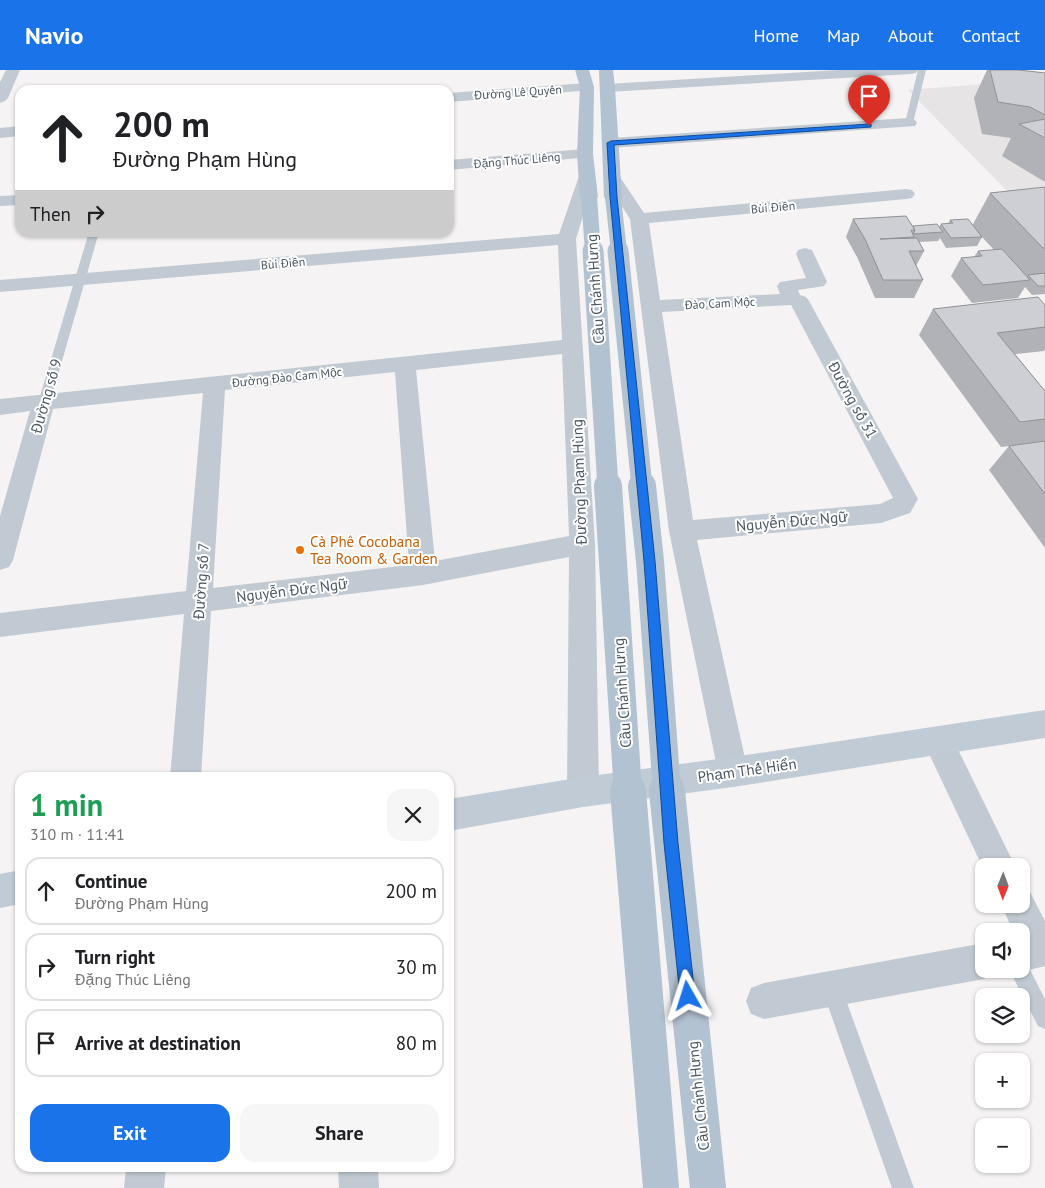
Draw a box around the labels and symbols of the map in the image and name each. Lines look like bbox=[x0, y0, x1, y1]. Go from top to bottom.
pin bbox=[848, 75, 890, 126]
street label: Đường Lê Quyên bbox=[473, 81, 562, 103]
street label: Đặng Thúc Liêng bbox=[472, 149, 561, 171]
street label: Bùi Điền bbox=[750, 198, 796, 216]
street label: Cầu Chánh Hưng bbox=[582, 233, 608, 345]
street label: Bùi Điền bbox=[260, 254, 306, 272]
street label: Đào Cam Mộc bbox=[683, 294, 756, 312]
street label: Đường số 9 bbox=[26, 357, 66, 436]
street label: Đường số 31 bbox=[824, 357, 882, 442]
street label: Đường Đào Cam Mộc bbox=[230, 364, 343, 390]
street label: Đường Phạm Hùng bbox=[567, 419, 591, 546]
street label: Nguyễn Đức Ngữ bbox=[735, 507, 849, 535]
place label: Cà Phê Cocobana Tea Room & Garden bbox=[310, 532, 438, 568]
street label: Đường số 7 bbox=[189, 542, 213, 621]
marker: Cà Phê Cocobana Tea Room & Garden bbox=[294, 544, 306, 556]
street label: Nguyễn Đức Ngữ bbox=[235, 574, 349, 606]
street label: Cầu Chánh Hưng bbox=[609, 637, 635, 749]
street label: Phạm Thế Hiển bbox=[696, 754, 798, 786]
north arrow bbox=[975, 858, 1030, 912]
position arrow bbox=[661, 969, 713, 1021]
street label: Cầu Chánh Hưng bbox=[683, 1040, 713, 1152]

